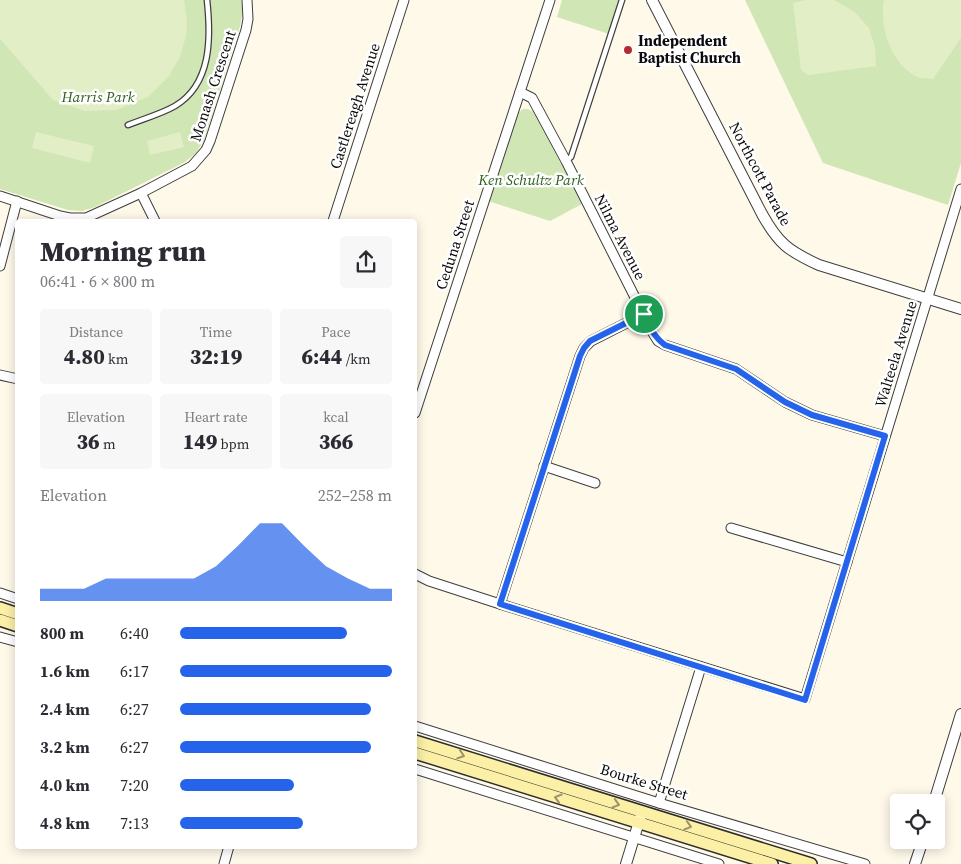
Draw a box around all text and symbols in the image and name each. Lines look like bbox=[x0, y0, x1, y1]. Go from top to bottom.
street label: Monash Crescent bbox=[185, 27, 240, 144]
place label: Independent Baptist Church bbox=[638, 30, 741, 68]
street label: Castlereagh Avenue bbox=[324, 40, 385, 171]
marker: Independent Baptist Church bbox=[622, 44, 634, 56]
park label: Harris Park bbox=[60, 86, 136, 107]
street label: Northcott Parade bbox=[724, 118, 797, 230]
park label: Ken Schultz Park bbox=[477, 169, 585, 190]
street label: Nilma Avenue bbox=[590, 190, 651, 284]
street label: Ceduna Street bbox=[430, 197, 479, 292]
text: Morning run bbox=[40, 232, 206, 270]
button: share bbox=[340, 236, 392, 288]
text: 06:41 · 6 × 800 m bbox=[40, 270, 155, 292]
pin bbox=[623, 293, 665, 335]
street label: Walteela Avenue bbox=[869, 298, 922, 410]
icon: arrive bbox=[630, 300, 658, 328]
text: Distance bbox=[69, 322, 123, 342]
text: Time bbox=[200, 322, 232, 342]
text: Pace bbox=[321, 322, 351, 342]
text: 4.80 bbox=[64, 342, 105, 371]
text: 32:19 bbox=[190, 342, 242, 371]
text: 6:44 bbox=[301, 342, 342, 371]
text: km bbox=[105, 349, 128, 369]
text: /km bbox=[342, 349, 371, 369]
text: Elevation bbox=[67, 407, 125, 427]
text: Heart rate bbox=[184, 407, 248, 427]
text: kcal bbox=[323, 407, 349, 427]
text: 36 bbox=[76, 427, 100, 456]
text: 149 bbox=[183, 427, 217, 456]
text: 366 bbox=[319, 427, 353, 456]
text: m bbox=[100, 434, 116, 454]
text: bpm bbox=[217, 434, 249, 454]
text: Elevation bbox=[40, 484, 107, 506]
text: 252–258 m bbox=[318, 484, 392, 506]
text: 800 m bbox=[40, 622, 84, 644]
text: 6:40 bbox=[120, 622, 149, 644]
text: 1.6 km bbox=[40, 660, 90, 682]
text: 6:17 bbox=[120, 660, 149, 682]
text: 2.4 km bbox=[40, 698, 90, 720]
text: 6:27 bbox=[120, 698, 149, 720]
text: 3.2 km bbox=[40, 736, 90, 758]
text: 6:27 bbox=[120, 736, 149, 758]
one-way arrow bbox=[457, 750, 465, 760]
street label: Bourke Street bbox=[598, 758, 690, 805]
text: 4.0 km bbox=[40, 774, 90, 796]
text: 7:20 bbox=[120, 774, 149, 796]
one-way arrow bbox=[554, 794, 563, 804]
map controls bbox=[890, 794, 945, 849]
button: locate bbox=[890, 794, 945, 849]
one-way arrow bbox=[612, 799, 620, 809]
text: 4.8 km bbox=[40, 812, 90, 834]
text: 7:13 bbox=[120, 812, 149, 834]
one-way arrow bbox=[683, 821, 692, 831]

